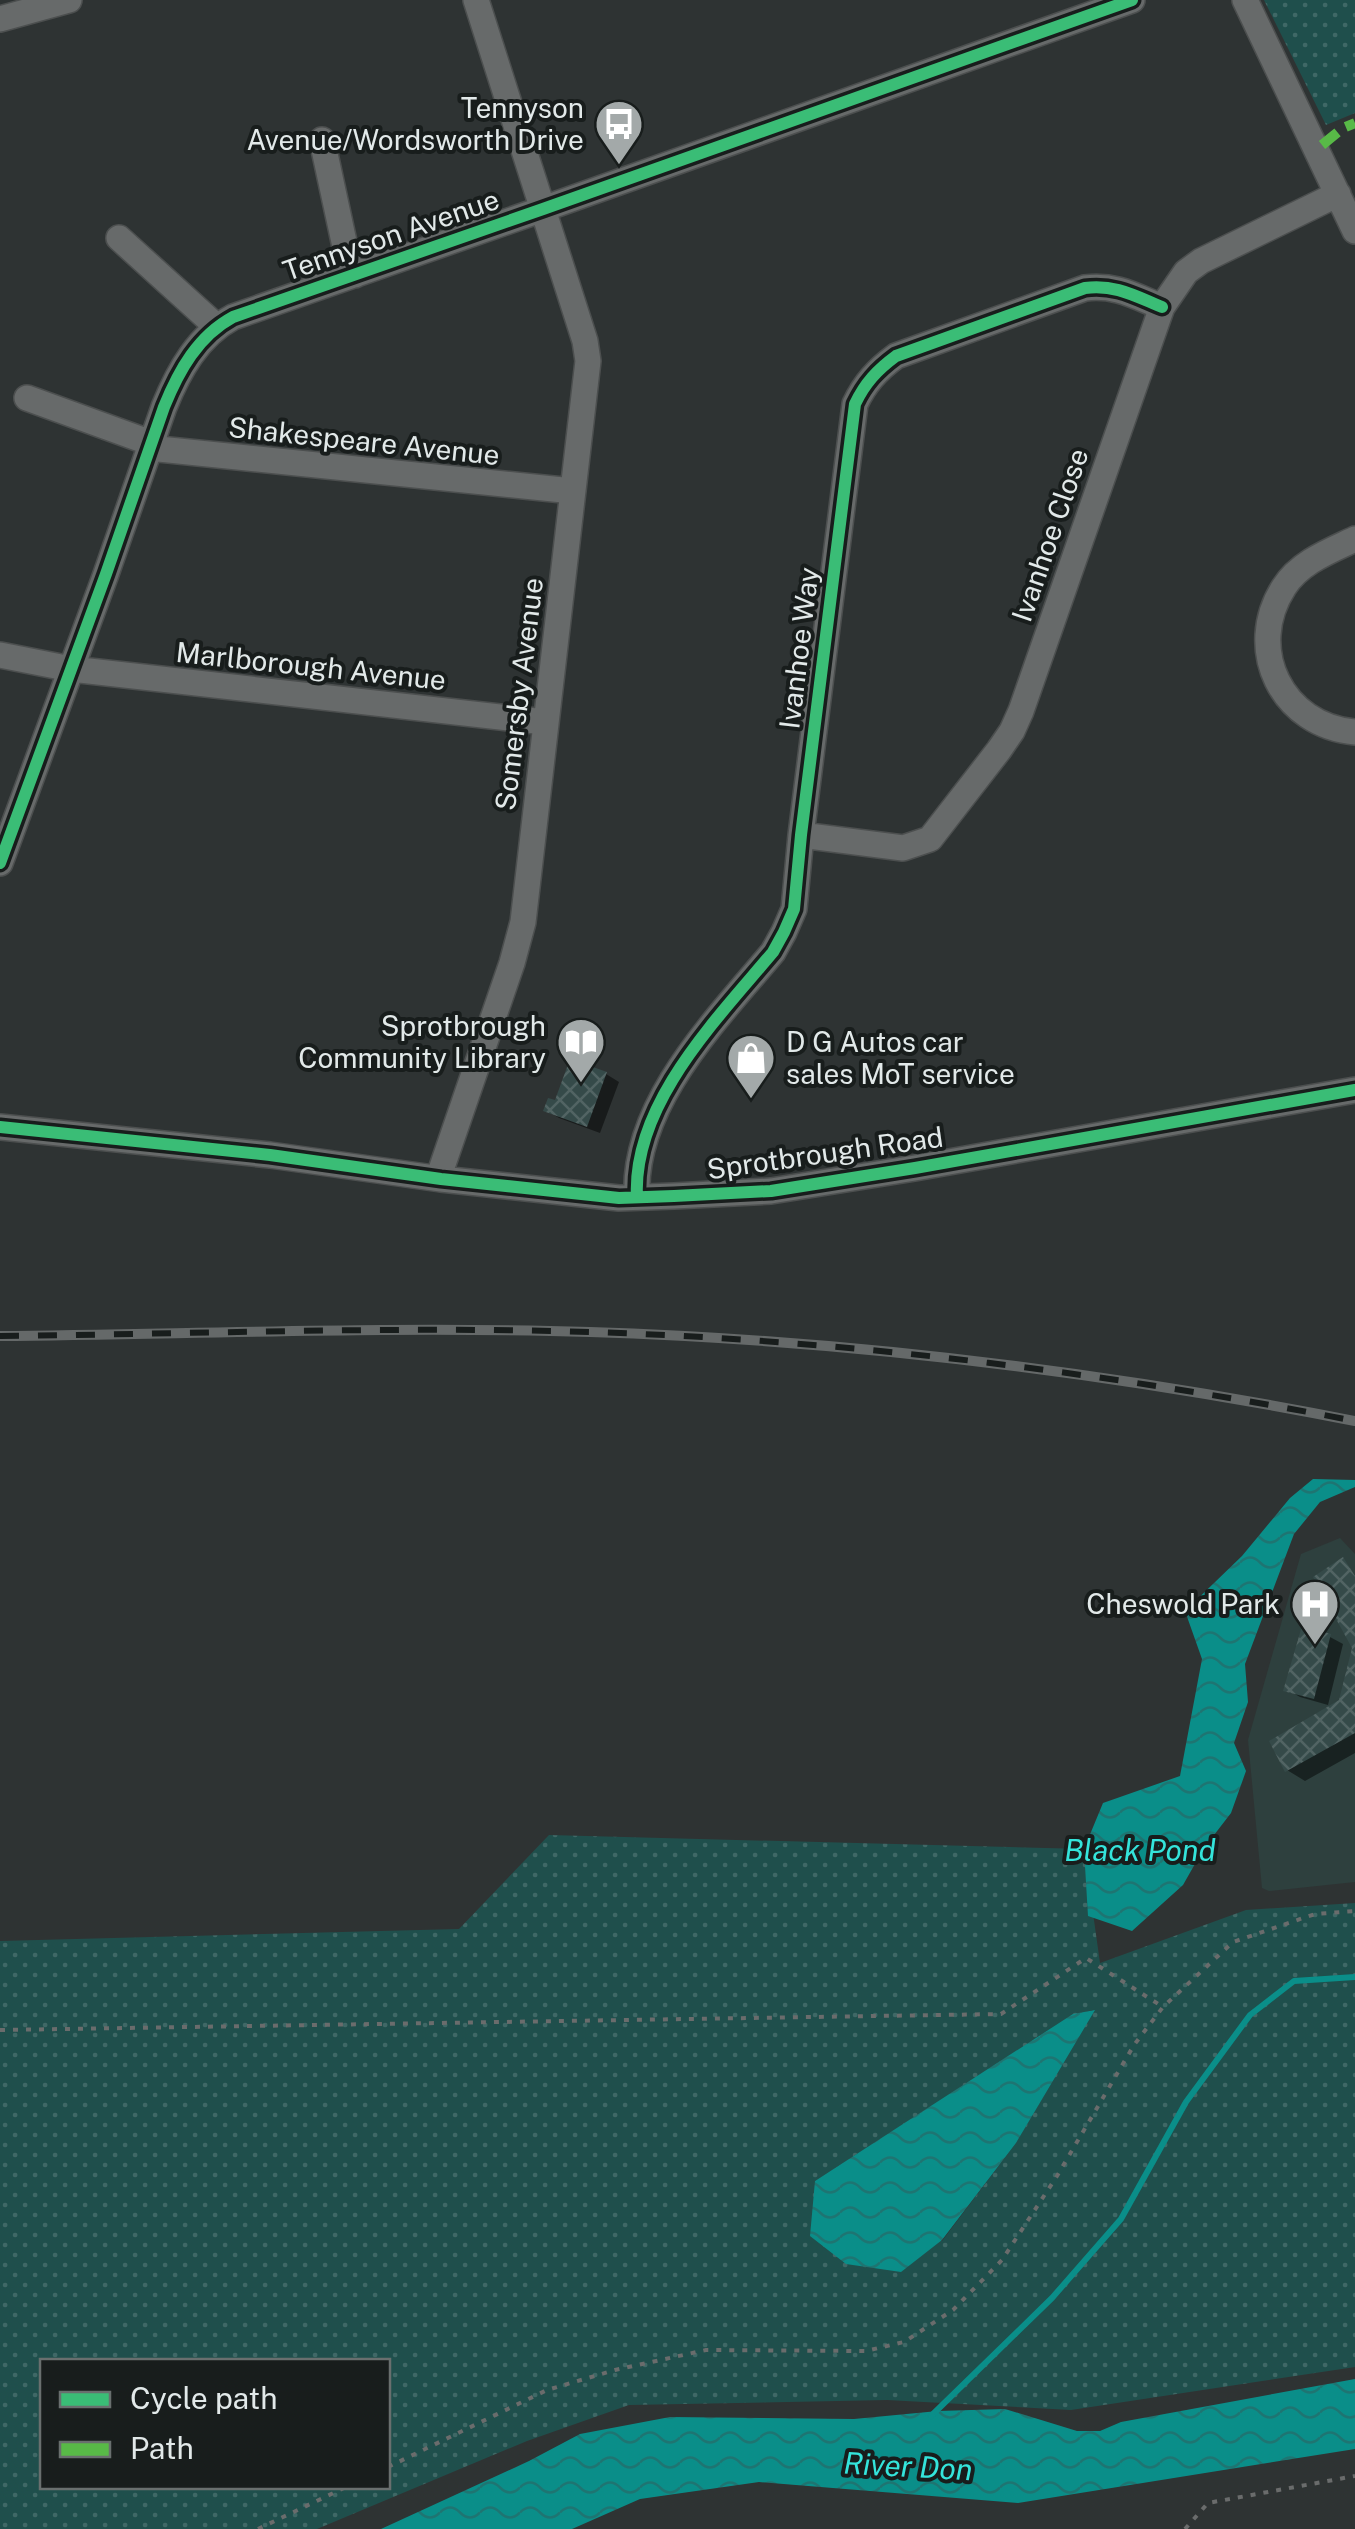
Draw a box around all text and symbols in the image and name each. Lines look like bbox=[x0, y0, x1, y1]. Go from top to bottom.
place label: Tennyson Avenue/Wordsworth Drive bbox=[246, 91, 584, 156]
bus stop icon: Tennyson Avenue/Wordsworth Drive bbox=[593, 98, 645, 166]
street label: Tennyson Avenue bbox=[279, 182, 503, 287]
street label: Shakespeare Avenue bbox=[227, 410, 501, 471]
street label: Ivanhoe Close bbox=[1005, 444, 1095, 626]
street label: Ivanhoe Way bbox=[772, 565, 825, 731]
street label: Somersby Avenue bbox=[488, 576, 549, 812]
street label: Marlborough Avenue bbox=[174, 635, 448, 696]
place label: Sprotbrough Community Library bbox=[298, 1009, 546, 1074]
library icon: Sprotbrough Community Library bbox=[555, 1016, 607, 1084]
place label: D G Autos car sales MoT service bbox=[786, 1025, 1015, 1090]
shop icon: D G Autos car sales MoT service bbox=[725, 1032, 777, 1100]
street label: Sprotbrough Road bbox=[705, 1120, 945, 1185]
hospital icon: Cheswold Park bbox=[1289, 1578, 1341, 1646]
place label: Cheswold Park bbox=[1086, 1587, 1280, 1620]
water label: Black Pond bbox=[1064, 1832, 1216, 1868]
legend bbox=[40, 2359, 390, 2489]
text: Cycle path bbox=[130, 2380, 278, 2416]
text: Path bbox=[130, 2430, 194, 2466]
water label: River Don bbox=[843, 2445, 973, 2487]

